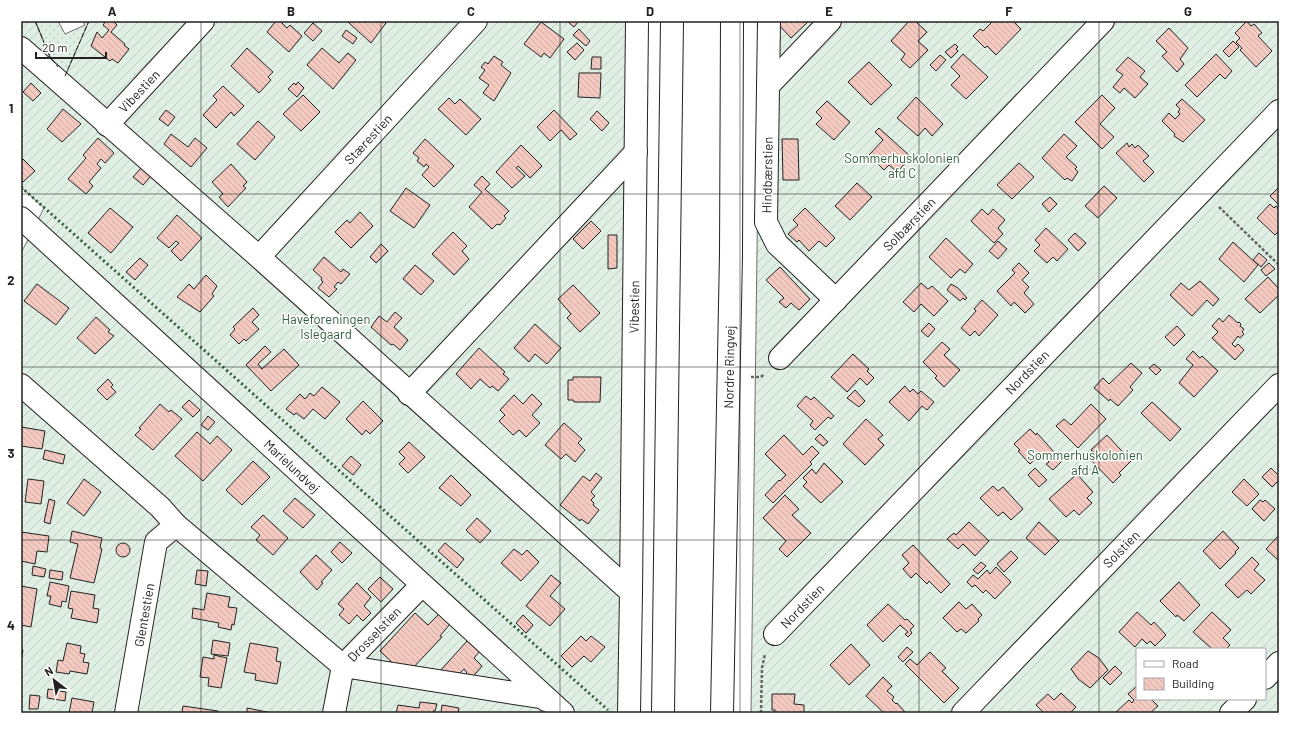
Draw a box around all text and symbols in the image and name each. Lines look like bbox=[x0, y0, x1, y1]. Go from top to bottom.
text: A bbox=[108, 3, 117, 19]
text: B bbox=[287, 3, 295, 19]
text: C bbox=[467, 3, 475, 19]
text: D bbox=[646, 3, 654, 19]
text: E bbox=[825, 3, 833, 19]
text: F bbox=[1005, 3, 1013, 19]
text: G bbox=[1184, 3, 1192, 19]
scale bar bbox=[36, 34, 106, 60]
text: 20 m bbox=[42, 40, 68, 54]
street label: Vibestien bbox=[115, 66, 163, 116]
text: 1 bbox=[9, 100, 13, 116]
street label: Stærestien bbox=[341, 111, 395, 167]
street label: Hindbærstien bbox=[758, 137, 776, 213]
park label: Sommerhuskolonien afd C bbox=[844, 150, 960, 181]
street label: Solbærstien bbox=[879, 194, 939, 254]
text: 2 bbox=[7, 272, 15, 288]
street label: Vibestien bbox=[626, 280, 642, 334]
park label: Haveforeningen Islegaard bbox=[282, 311, 370, 342]
street label: Nordre Ringvej bbox=[720, 325, 738, 409]
street label: Nordstien bbox=[1002, 346, 1052, 398]
street label: Marielundvej bbox=[261, 436, 323, 496]
text: 3 bbox=[7, 445, 15, 461]
park label: Sommerhuskolonien afd A bbox=[1027, 447, 1143, 478]
street label: Solstien bbox=[1099, 527, 1143, 571]
street label: Nordstien bbox=[777, 580, 827, 632]
street label: Glentestien bbox=[131, 582, 157, 648]
street label: Drosselstien bbox=[344, 603, 404, 665]
text: 4 bbox=[7, 617, 15, 633]
legend bbox=[1136, 648, 1266, 700]
text: Road bbox=[1172, 656, 1199, 670]
north arrow bbox=[34, 660, 74, 700]
text: N bbox=[42, 664, 55, 678]
text: Building bbox=[1172, 676, 1214, 690]

